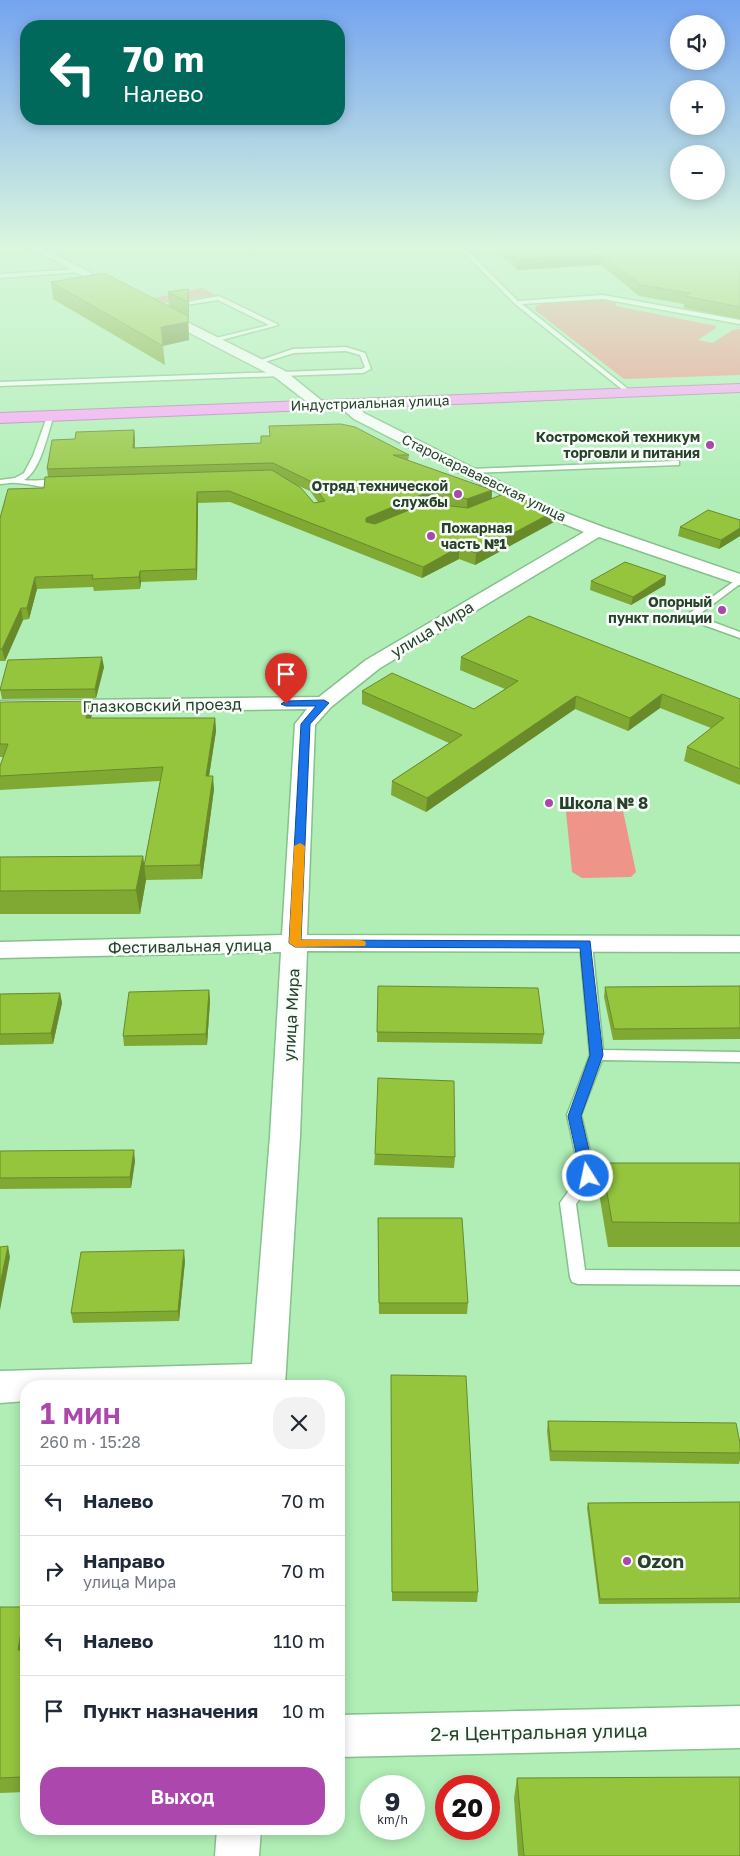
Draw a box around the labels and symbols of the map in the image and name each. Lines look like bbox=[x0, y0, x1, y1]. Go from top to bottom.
street label: Индустриальная улица bbox=[290, 391, 450, 414]
place label: Костромской техникум торговли и питания bbox=[536, 428, 700, 461]
street label: Старокараваевская улица bbox=[399, 430, 569, 525]
marker: Костромской техникум торговли и питания bbox=[704, 439, 716, 451]
place label: Отряд технической службы bbox=[311, 477, 448, 510]
marker: Отряд технической службы bbox=[452, 488, 464, 500]
place label: Пожарная часть №1 bbox=[441, 519, 513, 552]
marker: Пожарная часть №1 bbox=[425, 530, 437, 542]
place label: Опорный пункт полиции bbox=[608, 593, 712, 626]
street label: улица Мира bbox=[387, 596, 477, 662]
marker: Опорный пункт полиции bbox=[716, 604, 728, 616]
pin bbox=[265, 653, 307, 704]
street label: Глазковский проезд bbox=[82, 694, 242, 716]
place label: Школа № 8 bbox=[559, 793, 648, 813]
marker: Школа № 8 bbox=[543, 797, 555, 809]
street label: Фестивальная улица bbox=[108, 935, 272, 957]
street label: улица Мира bbox=[279, 968, 303, 1062]
position arrow bbox=[561, 1149, 613, 1201]
place label: Ozon bbox=[637, 1549, 684, 1572]
marker: Ozon bbox=[621, 1555, 633, 1567]
street label: 2-я Центральная улица bbox=[430, 1718, 648, 1745]
speed limit sign: 20 bbox=[435, 1775, 500, 1840]

